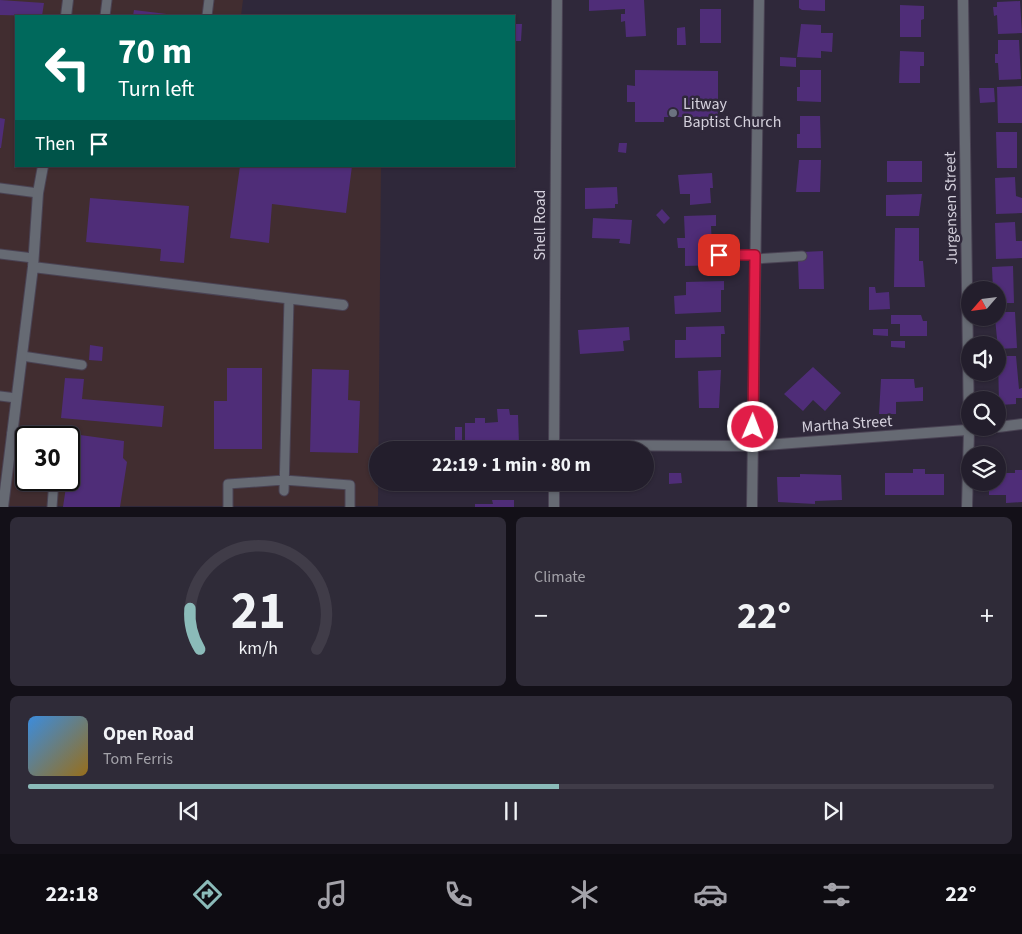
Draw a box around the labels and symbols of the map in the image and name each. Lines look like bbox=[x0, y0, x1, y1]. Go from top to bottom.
place label: Litway Baptist Church bbox=[683, 93, 781, 133]
marker: Litway Baptist Church bbox=[667, 107, 679, 119]
street label: Jurgensen Street bbox=[939, 151, 963, 265]
street label: Shell Road bbox=[529, 190, 551, 260]
pin bbox=[698, 234, 740, 276]
north arrow bbox=[961, 281, 1006, 326]
position arrow bbox=[726, 400, 778, 452]
street label: Martha Street bbox=[801, 410, 894, 438]
speed limit sign: 30 bbox=[15, 426, 80, 491]

